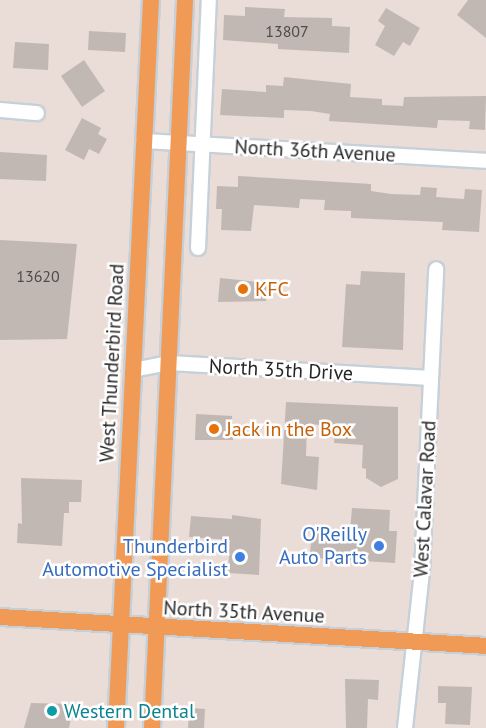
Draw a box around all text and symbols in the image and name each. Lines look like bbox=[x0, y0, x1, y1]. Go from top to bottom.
house number: 13807 bbox=[265, 21, 309, 41]
street label: North 36th Avenue bbox=[234, 135, 396, 167]
street label: West Thunderbird Road bbox=[95, 263, 129, 463]
house number: 13620 bbox=[16, 266, 60, 286]
place label: KFC bbox=[255, 277, 289, 301]
marker: KFC bbox=[236, 282, 250, 296]
street label: North 35th Drive bbox=[208, 354, 354, 386]
place label: Jack in the Box bbox=[226, 417, 353, 441]
street label: West Calavar Road bbox=[409, 420, 441, 578]
marker: Jack in the Box bbox=[207, 422, 221, 436]
place label: O'Reilly Auto Parts bbox=[279, 522, 367, 569]
place label: Thunderbird Automotive Specialist bbox=[42, 534, 228, 581]
marker: O'Reilly Auto Parts bbox=[372, 539, 386, 553]
marker: Thunderbird Automotive Specialist bbox=[233, 550, 247, 564]
street label: North 35th Avenue bbox=[163, 596, 325, 628]
place label: Western Dental bbox=[64, 699, 195, 723]
marker: Western Dental bbox=[45, 704, 59, 718]

